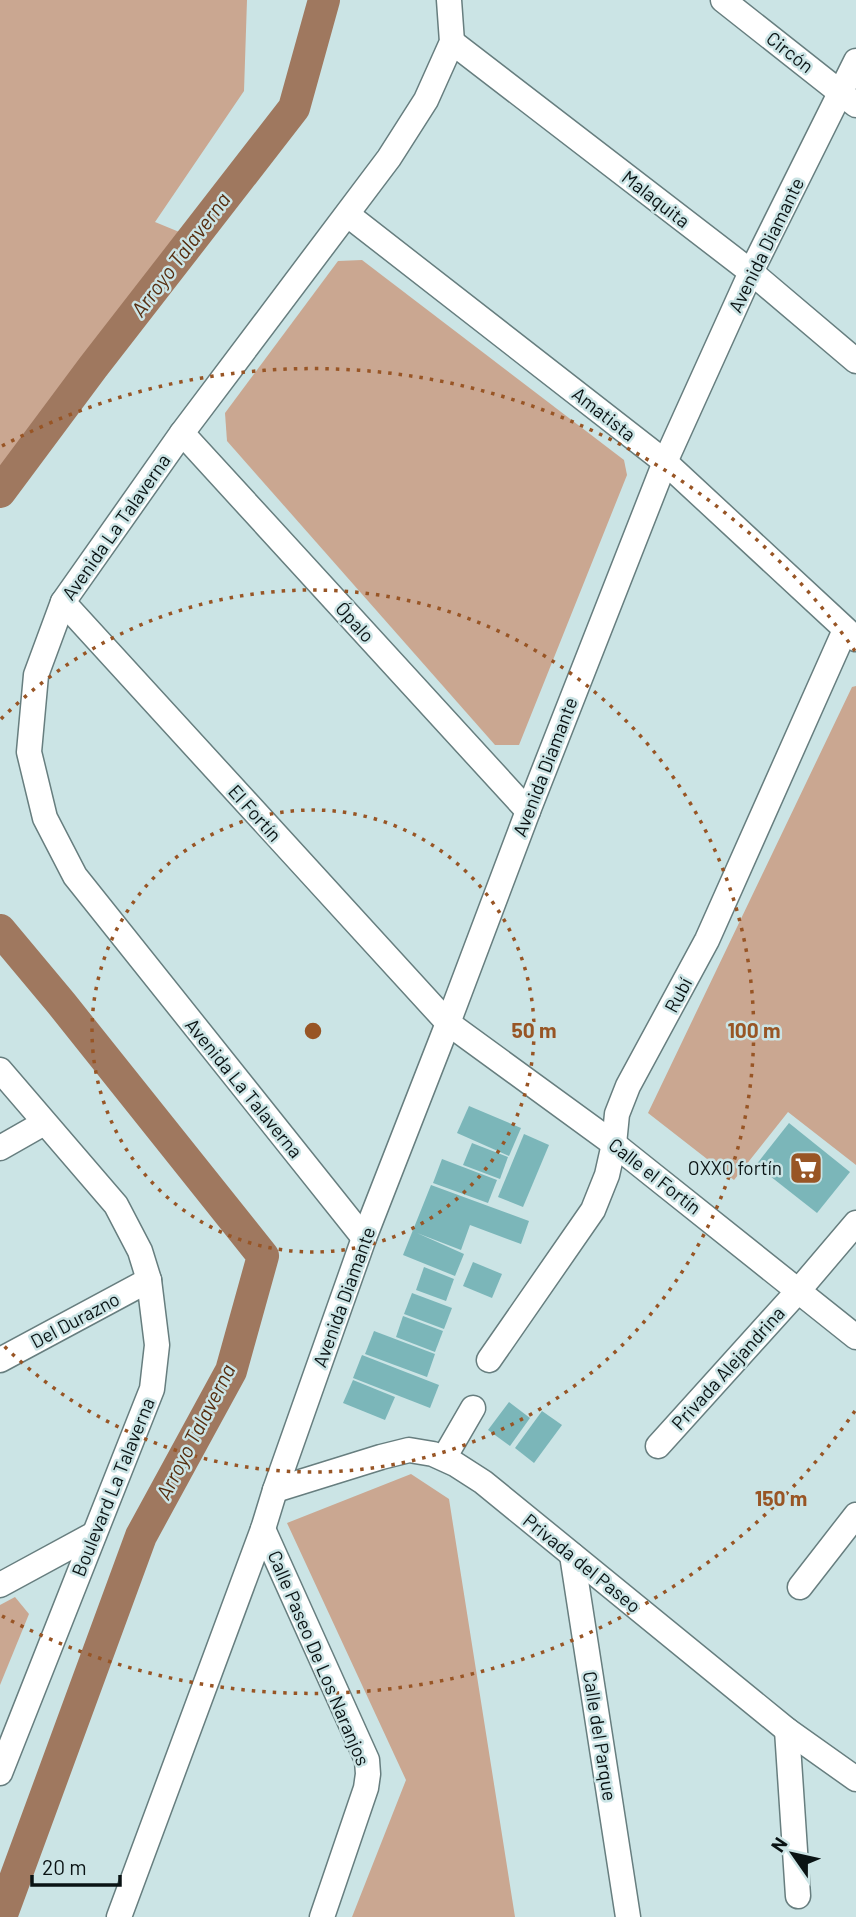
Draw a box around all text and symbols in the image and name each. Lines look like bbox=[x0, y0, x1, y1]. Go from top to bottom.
street label: Circón bbox=[762, 26, 818, 77]
street label: Malaquita bbox=[618, 165, 695, 232]
street label: Avenida Diamante bbox=[723, 173, 808, 316]
water label: Arroyo Talaverna bbox=[125, 187, 235, 321]
street label: Amatista bbox=[568, 382, 641, 446]
street label: Avenida La Talaverna bbox=[57, 449, 175, 604]
street label: Ópalo bbox=[331, 597, 380, 647]
street label: Avenida Diamante bbox=[507, 694, 582, 840]
street label: El Fortín bbox=[224, 780, 287, 846]
street label: Rubí bbox=[659, 973, 696, 1016]
street label: Avenida La Talaverna bbox=[181, 1013, 308, 1162]
text: 50 m bbox=[511, 1017, 557, 1042]
text: 100 m bbox=[727, 1017, 781, 1042]
centre of rings bbox=[301, 1019, 325, 1043]
street label: Calle el Fortín bbox=[605, 1132, 706, 1219]
supermarket icon: OXXO fortín bbox=[787, 1149, 825, 1187]
place label: OXXO fortín bbox=[688, 1156, 782, 1179]
street label: Avenida Diamante bbox=[307, 1224, 380, 1370]
street label: Del Durazno bbox=[26, 1287, 123, 1353]
street label: Privada Alejandrina bbox=[666, 1301, 789, 1434]
water label: Arroyo Talaverna bbox=[150, 1359, 240, 1503]
street label: Boulevard La Talaverna bbox=[66, 1394, 159, 1579]
text: 150 m bbox=[755, 1485, 807, 1510]
street label: Privada del Paseo bbox=[519, 1508, 646, 1617]
street label: Calle Paseo De Los Naranjos bbox=[264, 1547, 375, 1769]
street label: Calle del Parque bbox=[579, 1670, 622, 1802]
north arrow bbox=[758, 1819, 828, 1889]
text: N bbox=[765, 1833, 792, 1856]
scale bar bbox=[32, 1843, 119, 1887]
text: 20 m bbox=[42, 1854, 87, 1879]

